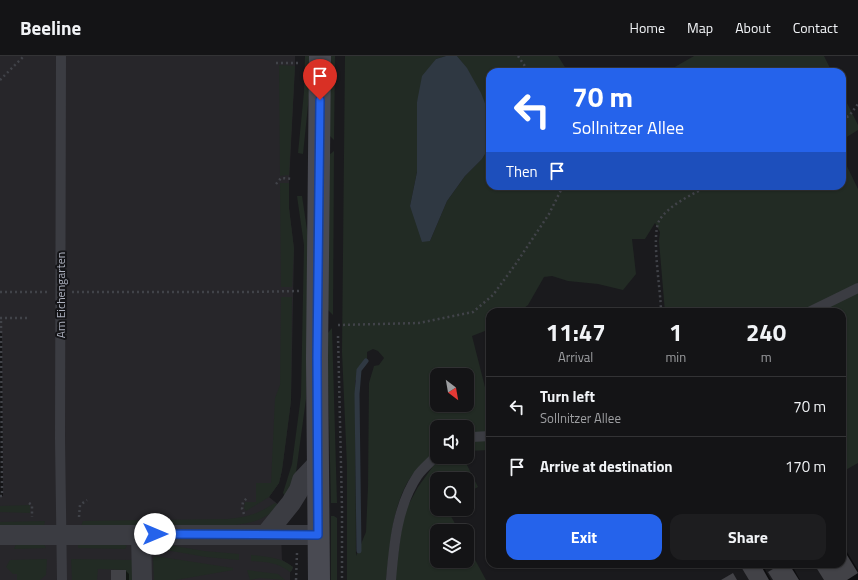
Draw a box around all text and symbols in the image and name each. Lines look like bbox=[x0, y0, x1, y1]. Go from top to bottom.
text: Beeline bbox=[20, 13, 81, 42]
text: Home bbox=[630, 17, 665, 38]
text: Map bbox=[687, 17, 713, 38]
text: About bbox=[735, 17, 771, 38]
text: Contact bbox=[793, 17, 838, 38]
pin bbox=[303, 59, 337, 100]
icon: arrive bbox=[309, 65, 331, 87]
text: 70 m bbox=[572, 75, 633, 118]
icon: left bbox=[506, 84, 558, 136]
text: Sollnitzer Allee bbox=[572, 114, 684, 141]
text: Then bbox=[506, 160, 538, 183]
icon: arrive bbox=[546, 160, 568, 182]
street label: Am Eichengarten bbox=[51, 252, 70, 338]
text: 11:47 bbox=[546, 314, 606, 350]
text: 1 bbox=[669, 314, 683, 350]
text: 240 bbox=[746, 314, 786, 350]
text: Arrival bbox=[558, 347, 593, 367]
text: min bbox=[665, 347, 686, 367]
text: m bbox=[761, 347, 772, 367]
north arrow bbox=[430, 368, 474, 412]
map controls bbox=[430, 368, 474, 568]
text: Turn left bbox=[540, 385, 595, 408]
text: 70 m bbox=[793, 395, 826, 418]
icon: left bbox=[506, 396, 528, 418]
text: Sollnitzer Allee bbox=[540, 408, 621, 428]
button: sound bbox=[430, 420, 474, 464]
text: Arrive at destination bbox=[540, 455, 673, 478]
text: 170 m bbox=[785, 455, 826, 478]
icon: arrive bbox=[506, 456, 528, 478]
button: search bbox=[430, 472, 474, 516]
position arrow bbox=[134, 513, 176, 555]
button: Exit bbox=[506, 514, 662, 560]
button: Share bbox=[670, 514, 826, 560]
button: layers bbox=[430, 524, 474, 568]

